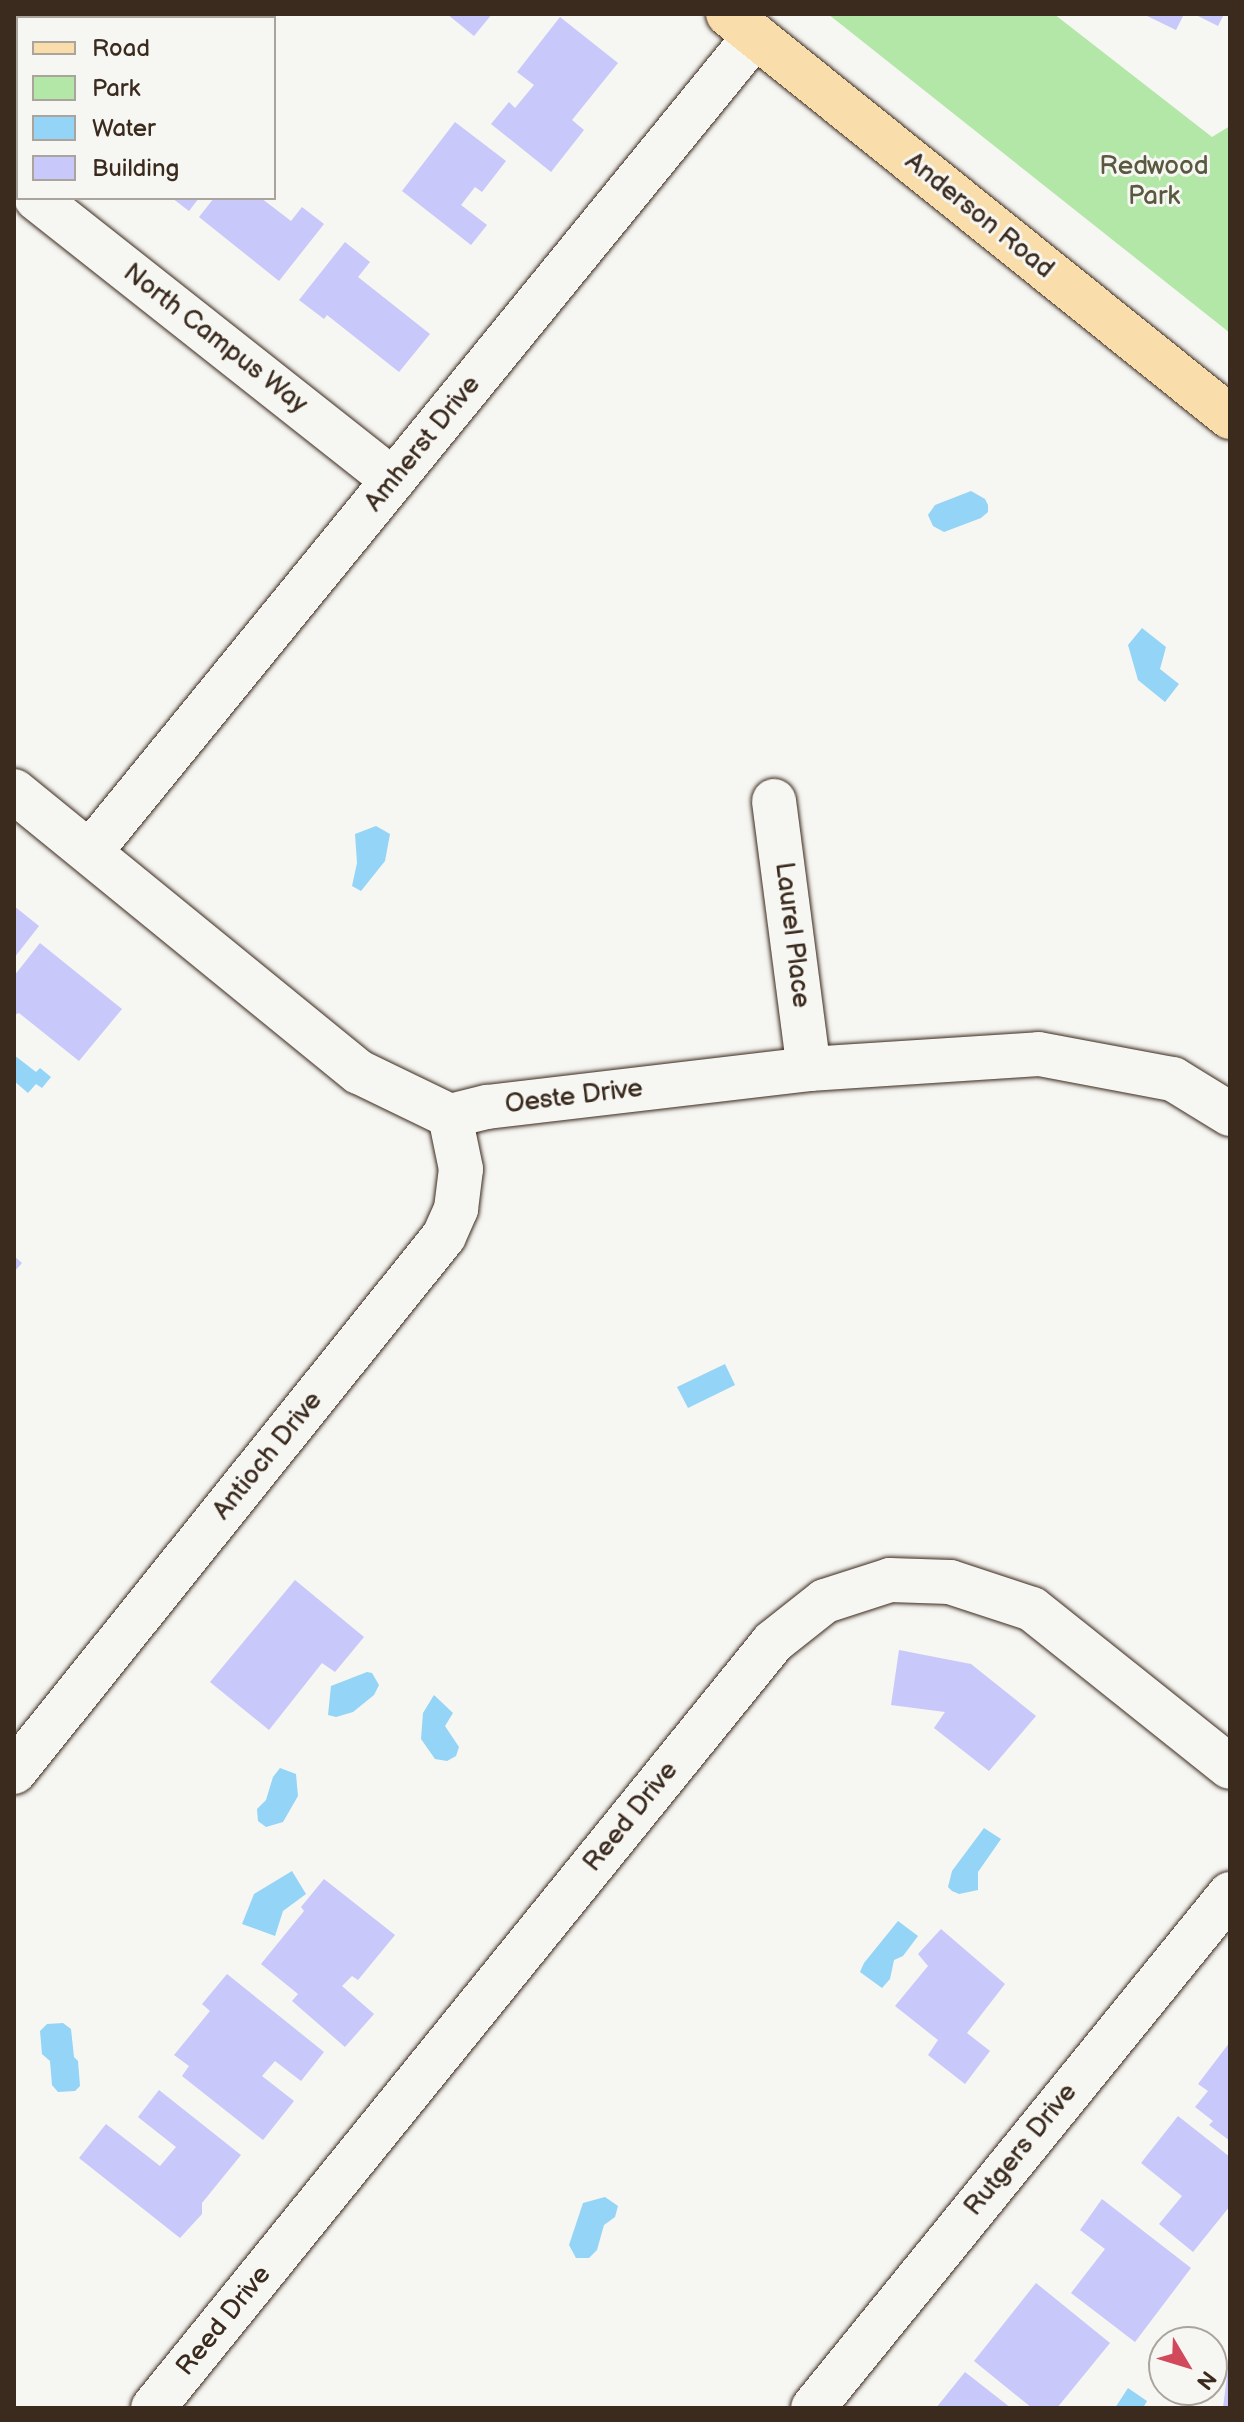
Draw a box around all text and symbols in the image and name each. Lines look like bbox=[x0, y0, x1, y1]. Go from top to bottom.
legend bbox=[16, 16, 276, 200]
text: Road bbox=[92, 34, 150, 63]
text: Park bbox=[92, 74, 140, 103]
text: Water bbox=[92, 114, 156, 143]
street label: Anderson Road bbox=[898, 146, 1060, 286]
park label: Redwood Park bbox=[1099, 151, 1209, 212]
text: Building bbox=[92, 154, 179, 183]
street label: North Campus Way bbox=[116, 257, 314, 421]
street label: Amherst Drive bbox=[359, 370, 487, 518]
street label: Laurel Place bbox=[768, 860, 816, 1010]
street label: Oeste Drive bbox=[503, 1073, 645, 1121]
street label: Antioch Drive bbox=[207, 1386, 329, 1526]
street label: Reed Drive bbox=[577, 1756, 685, 1878]
street label: Rutgers Drive bbox=[958, 2078, 1084, 2222]
street label: Reed Drive bbox=[170, 2260, 278, 2382]
north arrow bbox=[1148, 2326, 1228, 2406]
text: N bbox=[1190, 2365, 1221, 2395]

